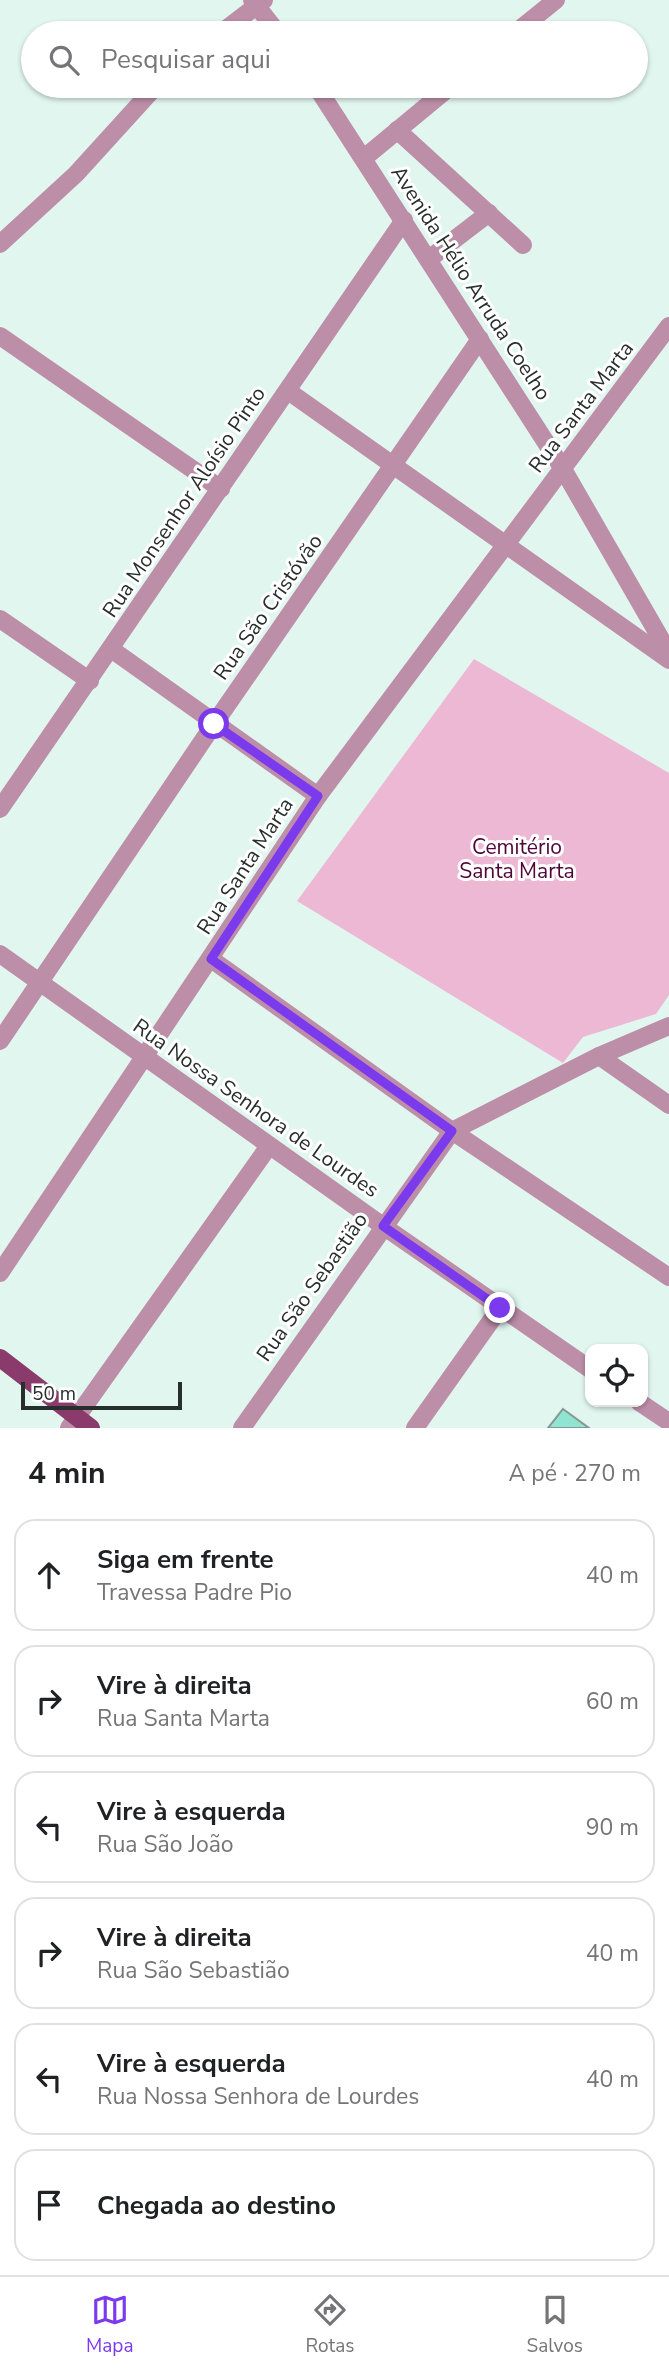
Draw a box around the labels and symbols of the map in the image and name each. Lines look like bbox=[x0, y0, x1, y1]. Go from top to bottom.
street label: Avenida Hélio Arruda Coelho bbox=[385, 160, 557, 406]
street label: Rua Santa Marta bbox=[522, 336, 640, 478]
street label: Rua Monsenhor Aloísio Pinto bbox=[96, 381, 272, 623]
street label: Rua São Cristóvão bbox=[207, 528, 329, 686]
route start bbox=[198, 708, 229, 739]
street label: Rua Santa Marta bbox=[190, 792, 300, 940]
park label: Cemitério Santa Marta bbox=[459, 833, 575, 885]
street label: Rua Nossa Senhora de Lourdes bbox=[127, 1012, 385, 1204]
street label: Rua São Sebastião bbox=[250, 1207, 374, 1367]
route end bbox=[484, 1292, 515, 1323]
scale bar bbox=[21, 1379, 182, 1411]

